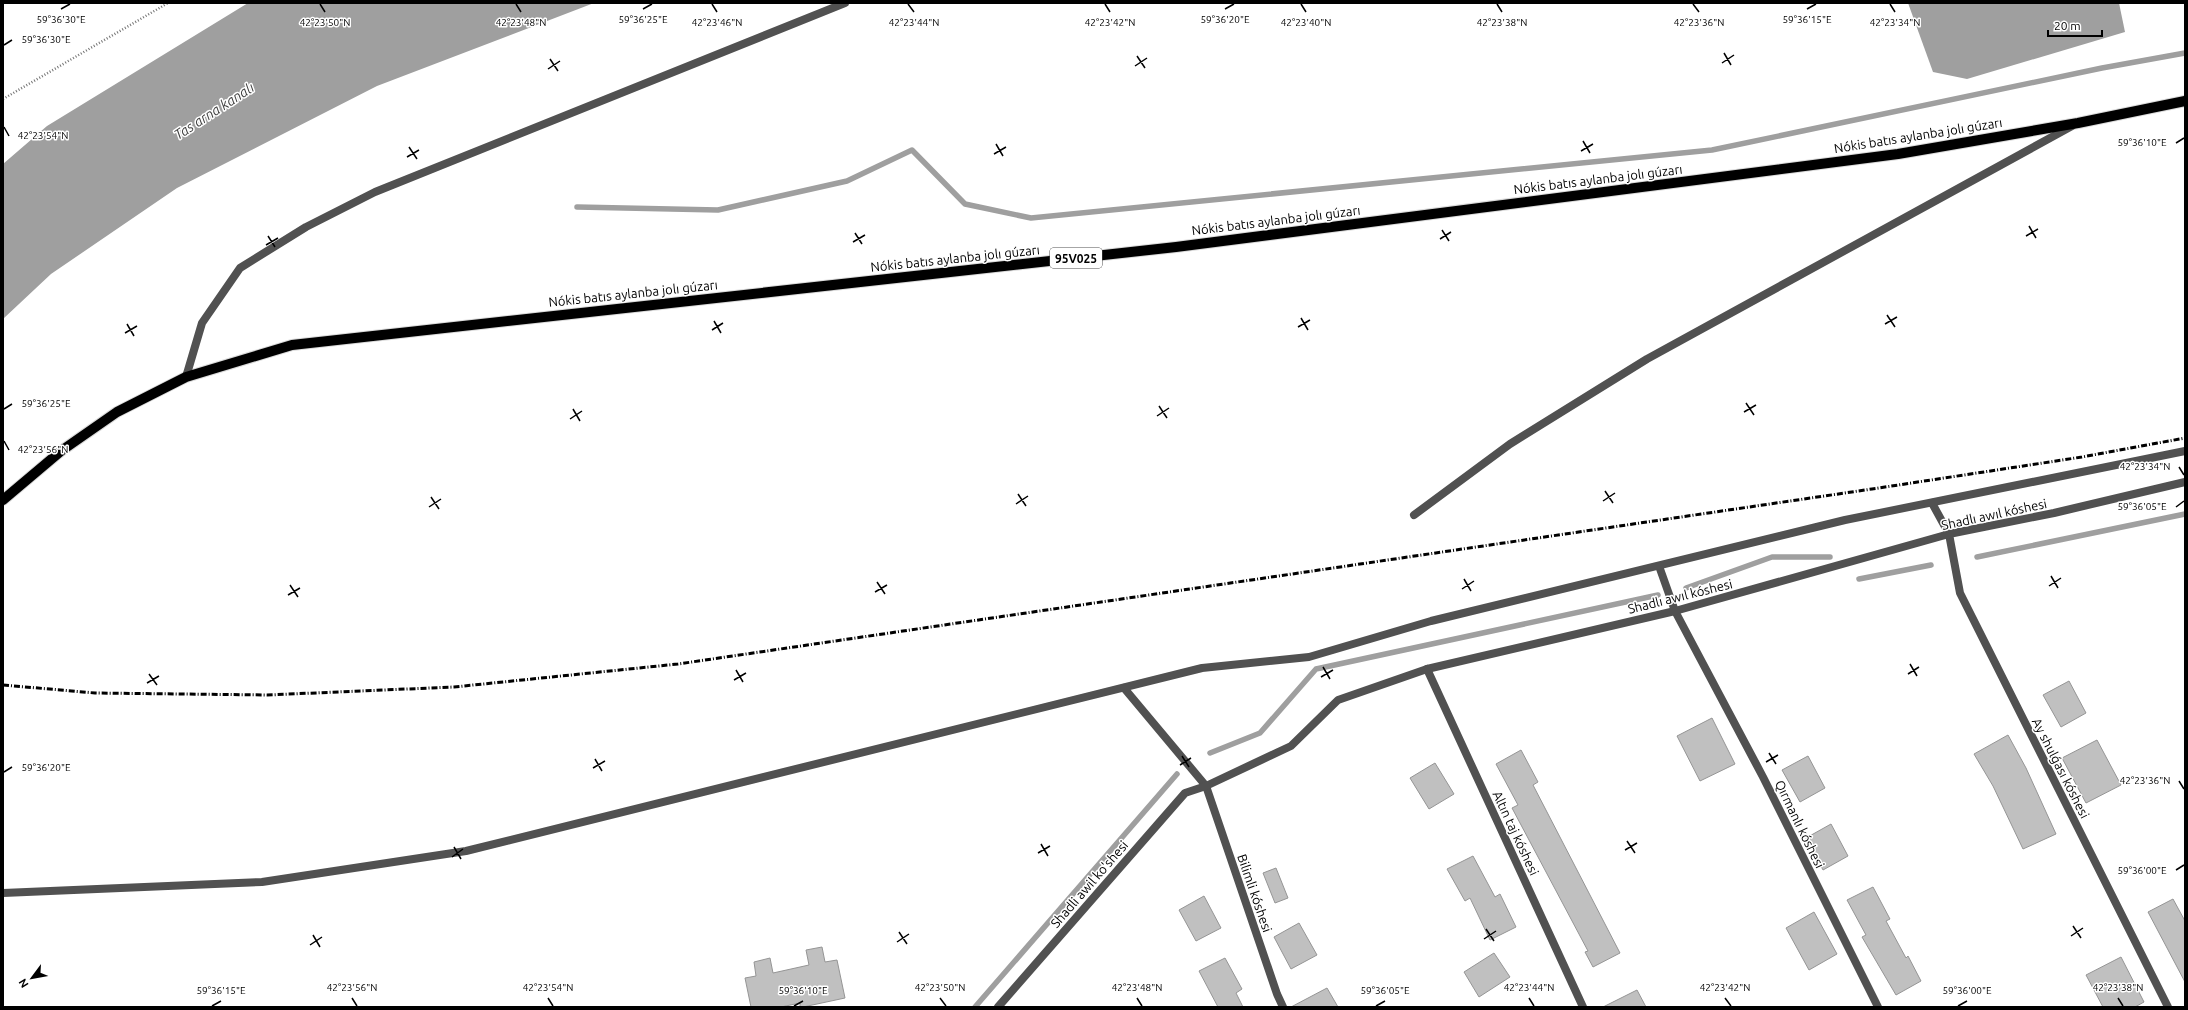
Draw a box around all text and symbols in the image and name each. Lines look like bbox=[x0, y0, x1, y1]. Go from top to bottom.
scale bar bbox=[2048, 12, 2102, 38]
text: 59°36'30"E bbox=[36, 14, 86, 25]
text: 59°36'25"E bbox=[618, 14, 668, 25]
text: 59°36'20"E bbox=[1200, 14, 1250, 25]
text: 59°36'15"E bbox=[1782, 14, 1832, 25]
text: 42°23'50"N bbox=[300, 17, 350, 28]
text: 42°23'48"N bbox=[496, 17, 546, 28]
text: 42°23'46"N bbox=[692, 17, 742, 28]
text: 42°23'44"N bbox=[889, 17, 939, 28]
text: 42°23'42"N bbox=[1085, 17, 1135, 28]
text: 42°23'40"N bbox=[1281, 17, 1331, 28]
text: 42°23'38"N bbox=[1477, 17, 1527, 28]
text: 42°23'36"N bbox=[1674, 17, 1724, 28]
text: 42°23'34"N bbox=[1870, 17, 1920, 28]
text: 20 m bbox=[2054, 19, 2081, 32]
text: 59°36'30"E bbox=[21, 34, 71, 45]
water label: Tas arna kanalı bbox=[171, 79, 257, 143]
street label: Nókis batıs aylanba jolı gúzarı bbox=[1833, 115, 2003, 155]
text: 42°23'54"N bbox=[18, 130, 68, 141]
text: 59°36'10"E bbox=[2117, 137, 2167, 148]
street label: Nókis batıs aylanba jolı gúzarı bbox=[1513, 162, 1683, 196]
street label: Nókis batıs aylanba jolı gúzarı bbox=[1191, 203, 1361, 237]
street label: Nókis batıs aylanba jolı gúzarı bbox=[870, 242, 1040, 274]
road number: 95V025 bbox=[1050, 248, 1102, 268]
street label: Nókis batıs aylanba jolı gúzarı bbox=[548, 277, 718, 309]
text: 59°36'25"E bbox=[21, 398, 71, 409]
text: 42°23'56"N bbox=[18, 444, 68, 455]
text: 42°23'34"N bbox=[2120, 461, 2170, 472]
street label: Shadlı awıl kóshesi bbox=[1940, 496, 2048, 532]
text: 59°36'05"E bbox=[2117, 501, 2167, 512]
street label: Shadlı awıl kóshesi bbox=[1626, 576, 1734, 616]
street label: Ay shulǵası kóshesi bbox=[2030, 716, 2092, 820]
text: 59°36'20"E bbox=[21, 762, 71, 773]
text: 42°23'36"N bbox=[2120, 775, 2170, 786]
street label: Qırmanlı kóshesi bbox=[1772, 778, 1827, 871]
street label: Altın taj kóshesi bbox=[1490, 789, 1542, 877]
street label: Shadli awil ko'shesi bbox=[1048, 838, 1130, 930]
street label: Bilimli kóshesi bbox=[1235, 852, 1275, 934]
text: 59°36'00"E bbox=[2117, 865, 2167, 876]
north arrow bbox=[12, 958, 52, 998]
text: N bbox=[16, 977, 31, 990]
text: 42°23'56"N bbox=[327, 982, 377, 993]
text: 42°23'54"N bbox=[523, 982, 573, 993]
text: 42°23'50"N bbox=[915, 982, 965, 993]
text: 42°23'48"N bbox=[1112, 982, 1162, 993]
text: 42°23'44"N bbox=[1504, 982, 1554, 993]
text: 42°23'42"N bbox=[1700, 982, 1750, 993]
text: 42°23'38"N bbox=[2093, 982, 2143, 993]
text: 59°36'15"E bbox=[196, 985, 246, 996]
text: 59°36'10"E bbox=[778, 985, 828, 996]
text: 59°36'05"E bbox=[1360, 985, 1410, 996]
text: 59°36'00"E bbox=[1942, 985, 1992, 996]

